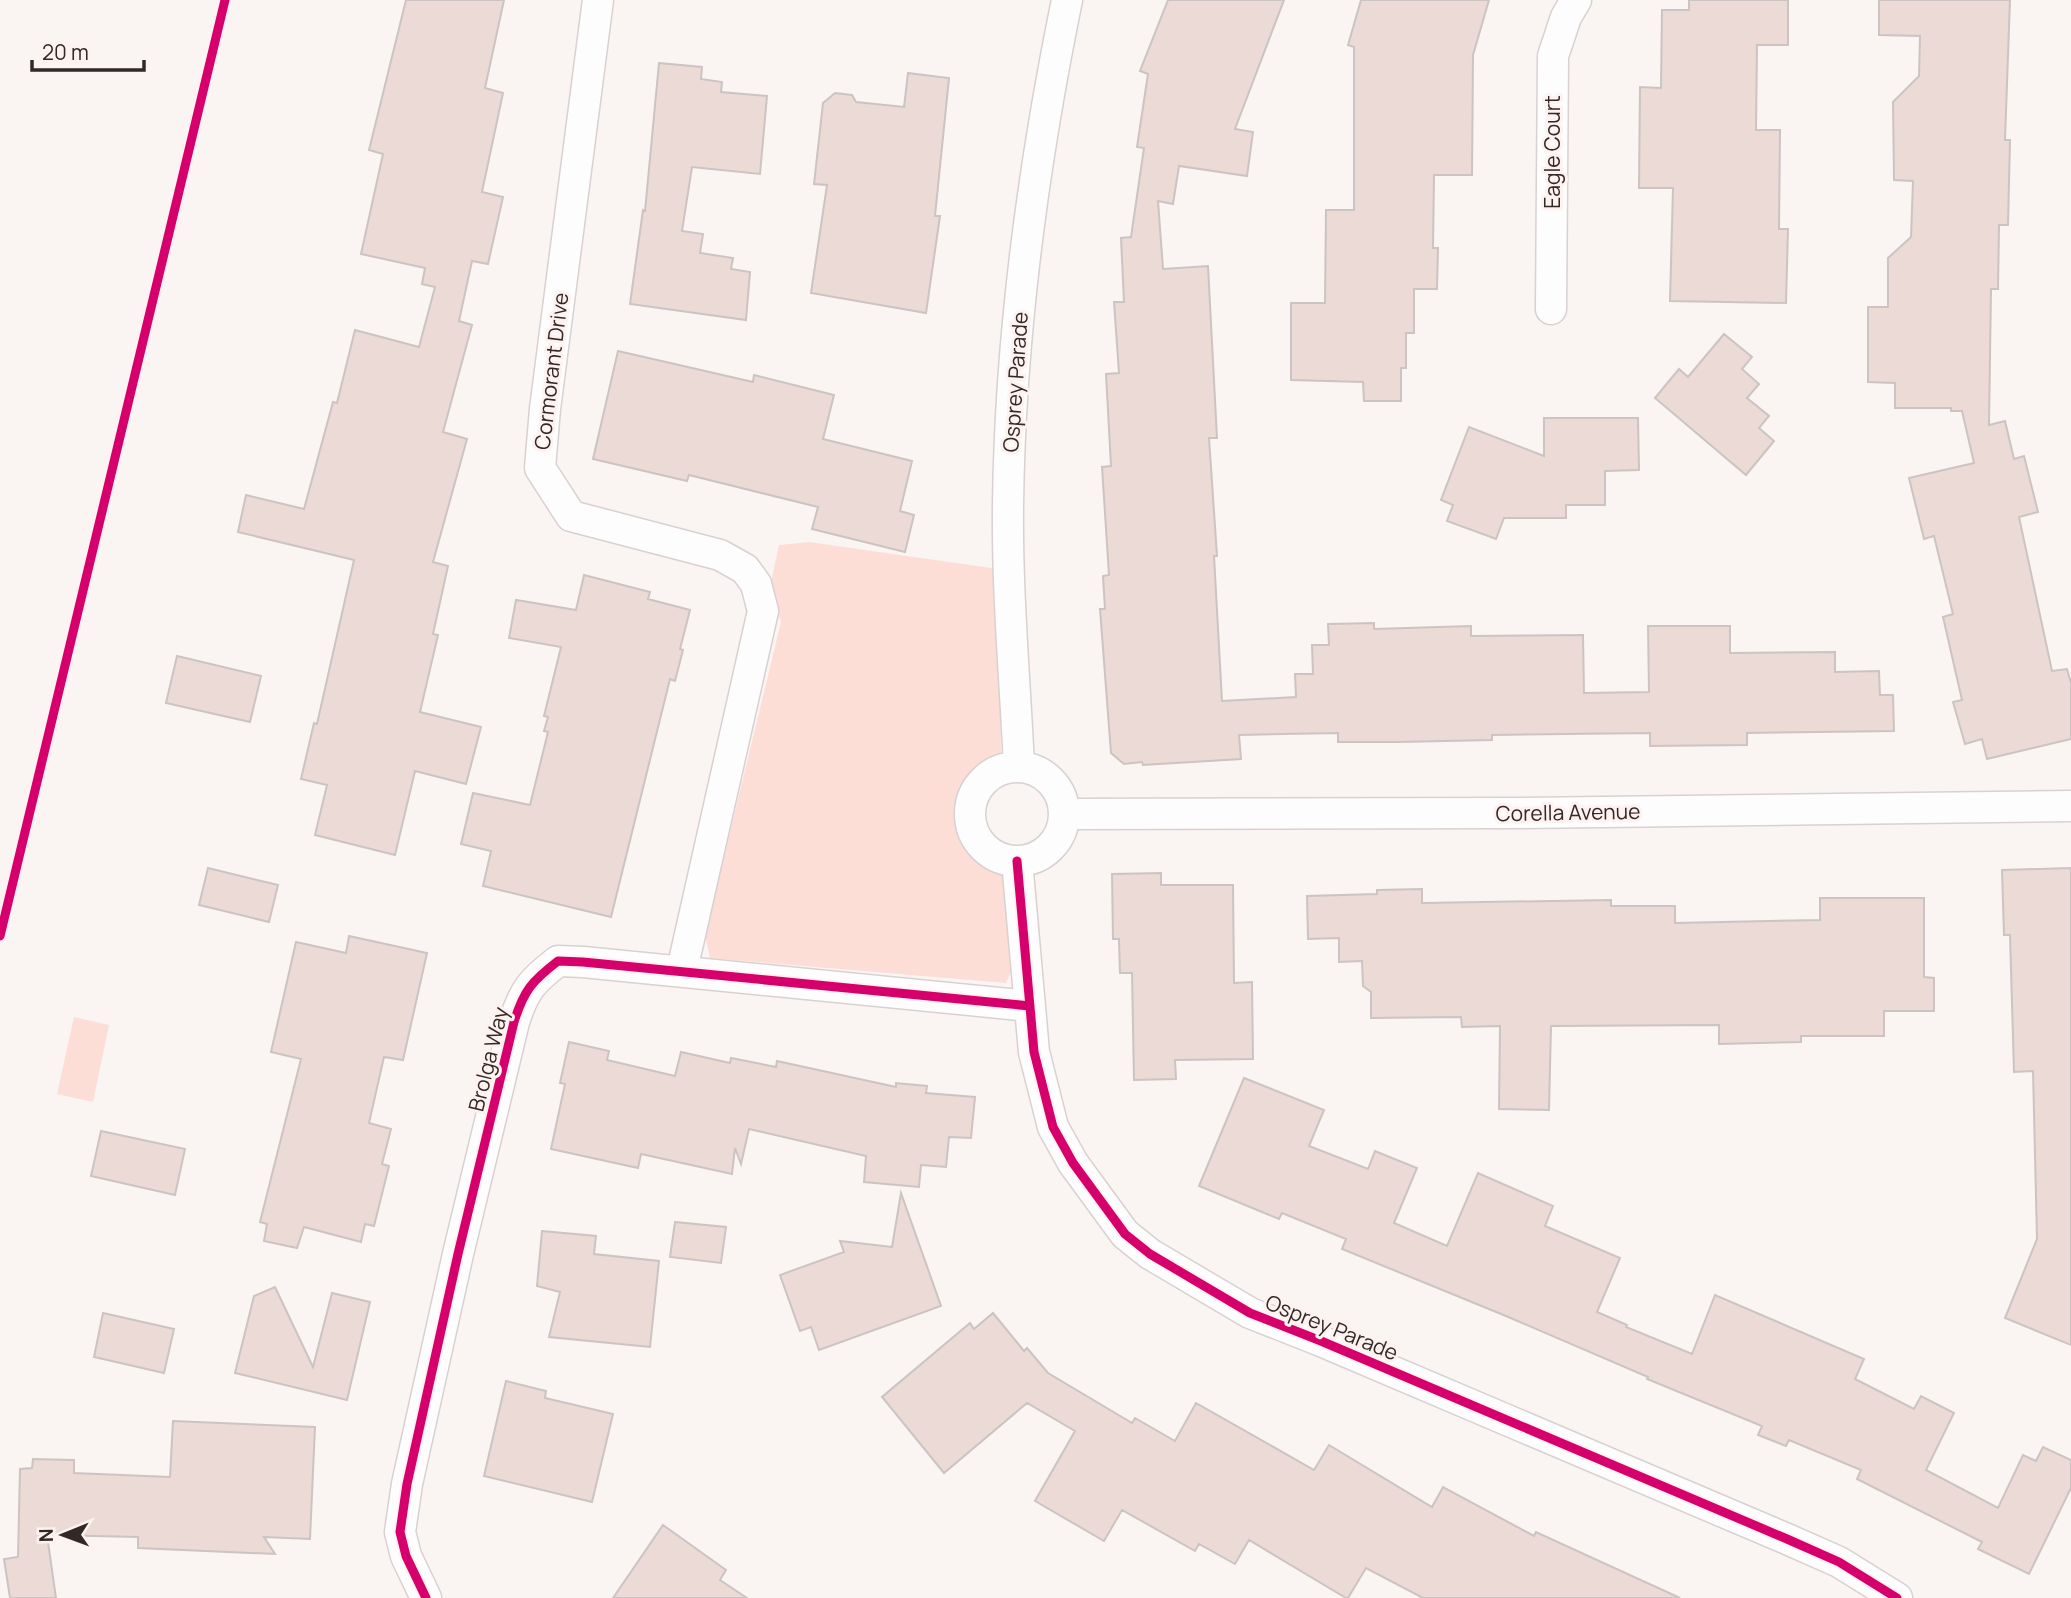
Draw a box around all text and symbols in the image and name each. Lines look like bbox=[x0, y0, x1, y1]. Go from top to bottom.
scale bar bbox=[32, 28, 144, 72]
text: 20 m bbox=[42, 38, 89, 66]
street label: Eagle Court bbox=[1538, 95, 1566, 209]
street label: Cormorant Drive bbox=[527, 291, 575, 451]
street label: Osprey Parade bbox=[996, 311, 1034, 453]
street label: Corella Avenue bbox=[1495, 797, 1641, 827]
street label: Brolga Way bbox=[462, 1004, 514, 1114]
street label: Osprey Parade bbox=[1262, 1288, 1402, 1366]
north arrow bbox=[28, 1500, 98, 1570]
text: N bbox=[33, 1528, 59, 1542]

